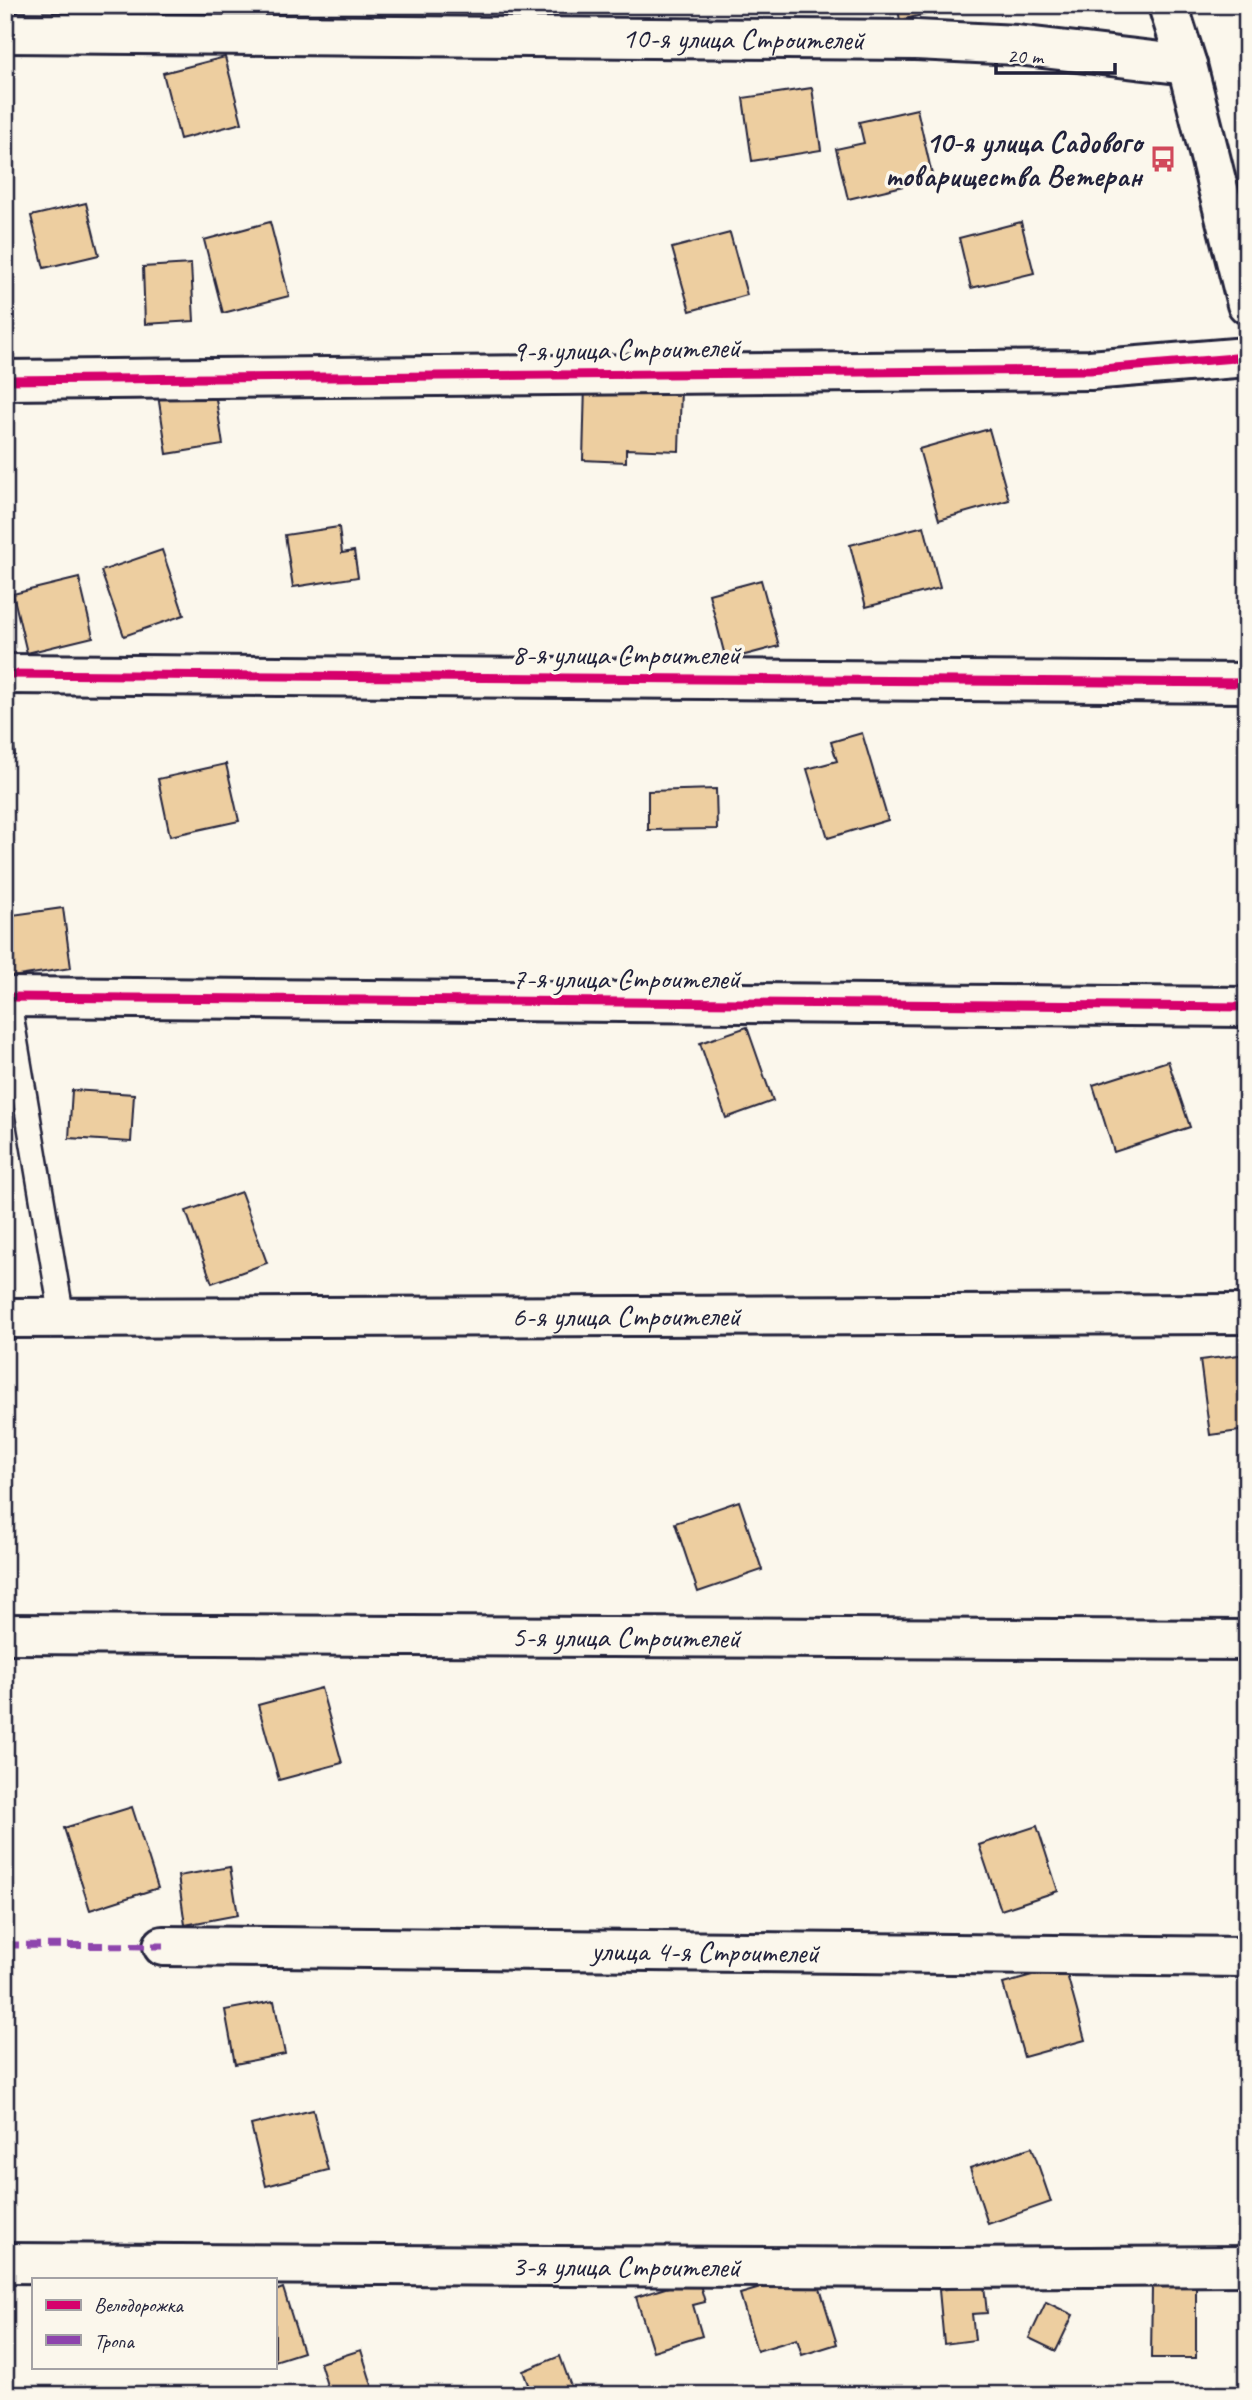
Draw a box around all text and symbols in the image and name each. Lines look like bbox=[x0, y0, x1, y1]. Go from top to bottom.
street label: 10-я улица Строителей bbox=[622, 19, 866, 59]
scale bar bbox=[996, 32, 1116, 76]
text: 20 m bbox=[1007, 43, 1045, 69]
place label: 10-я улица Садового товарищества Ветеран bbox=[885, 123, 1145, 195]
bus stop icon: 10-я улица Садового товарищества Ветеран bbox=[1148, 144, 1178, 174]
street label: 9-я улица Строителей bbox=[511, 328, 742, 370]
street label: 8-я улица Строителей bbox=[512, 635, 742, 673]
street label: 7-я улица Строителей bbox=[512, 959, 742, 997]
street label: 6-я улица Строителей bbox=[512, 1297, 742, 1335]
street label: 5-я улица Строителей bbox=[512, 1617, 742, 1657]
street label: улица 4-я Строителей bbox=[589, 1931, 821, 1972]
street label: 3-я улица Строителей bbox=[512, 2247, 742, 2286]
legend bbox=[32, 2278, 276, 2368]
text: Велодорожка bbox=[94, 2292, 184, 2318]
text: Тропа bbox=[94, 2328, 135, 2354]

